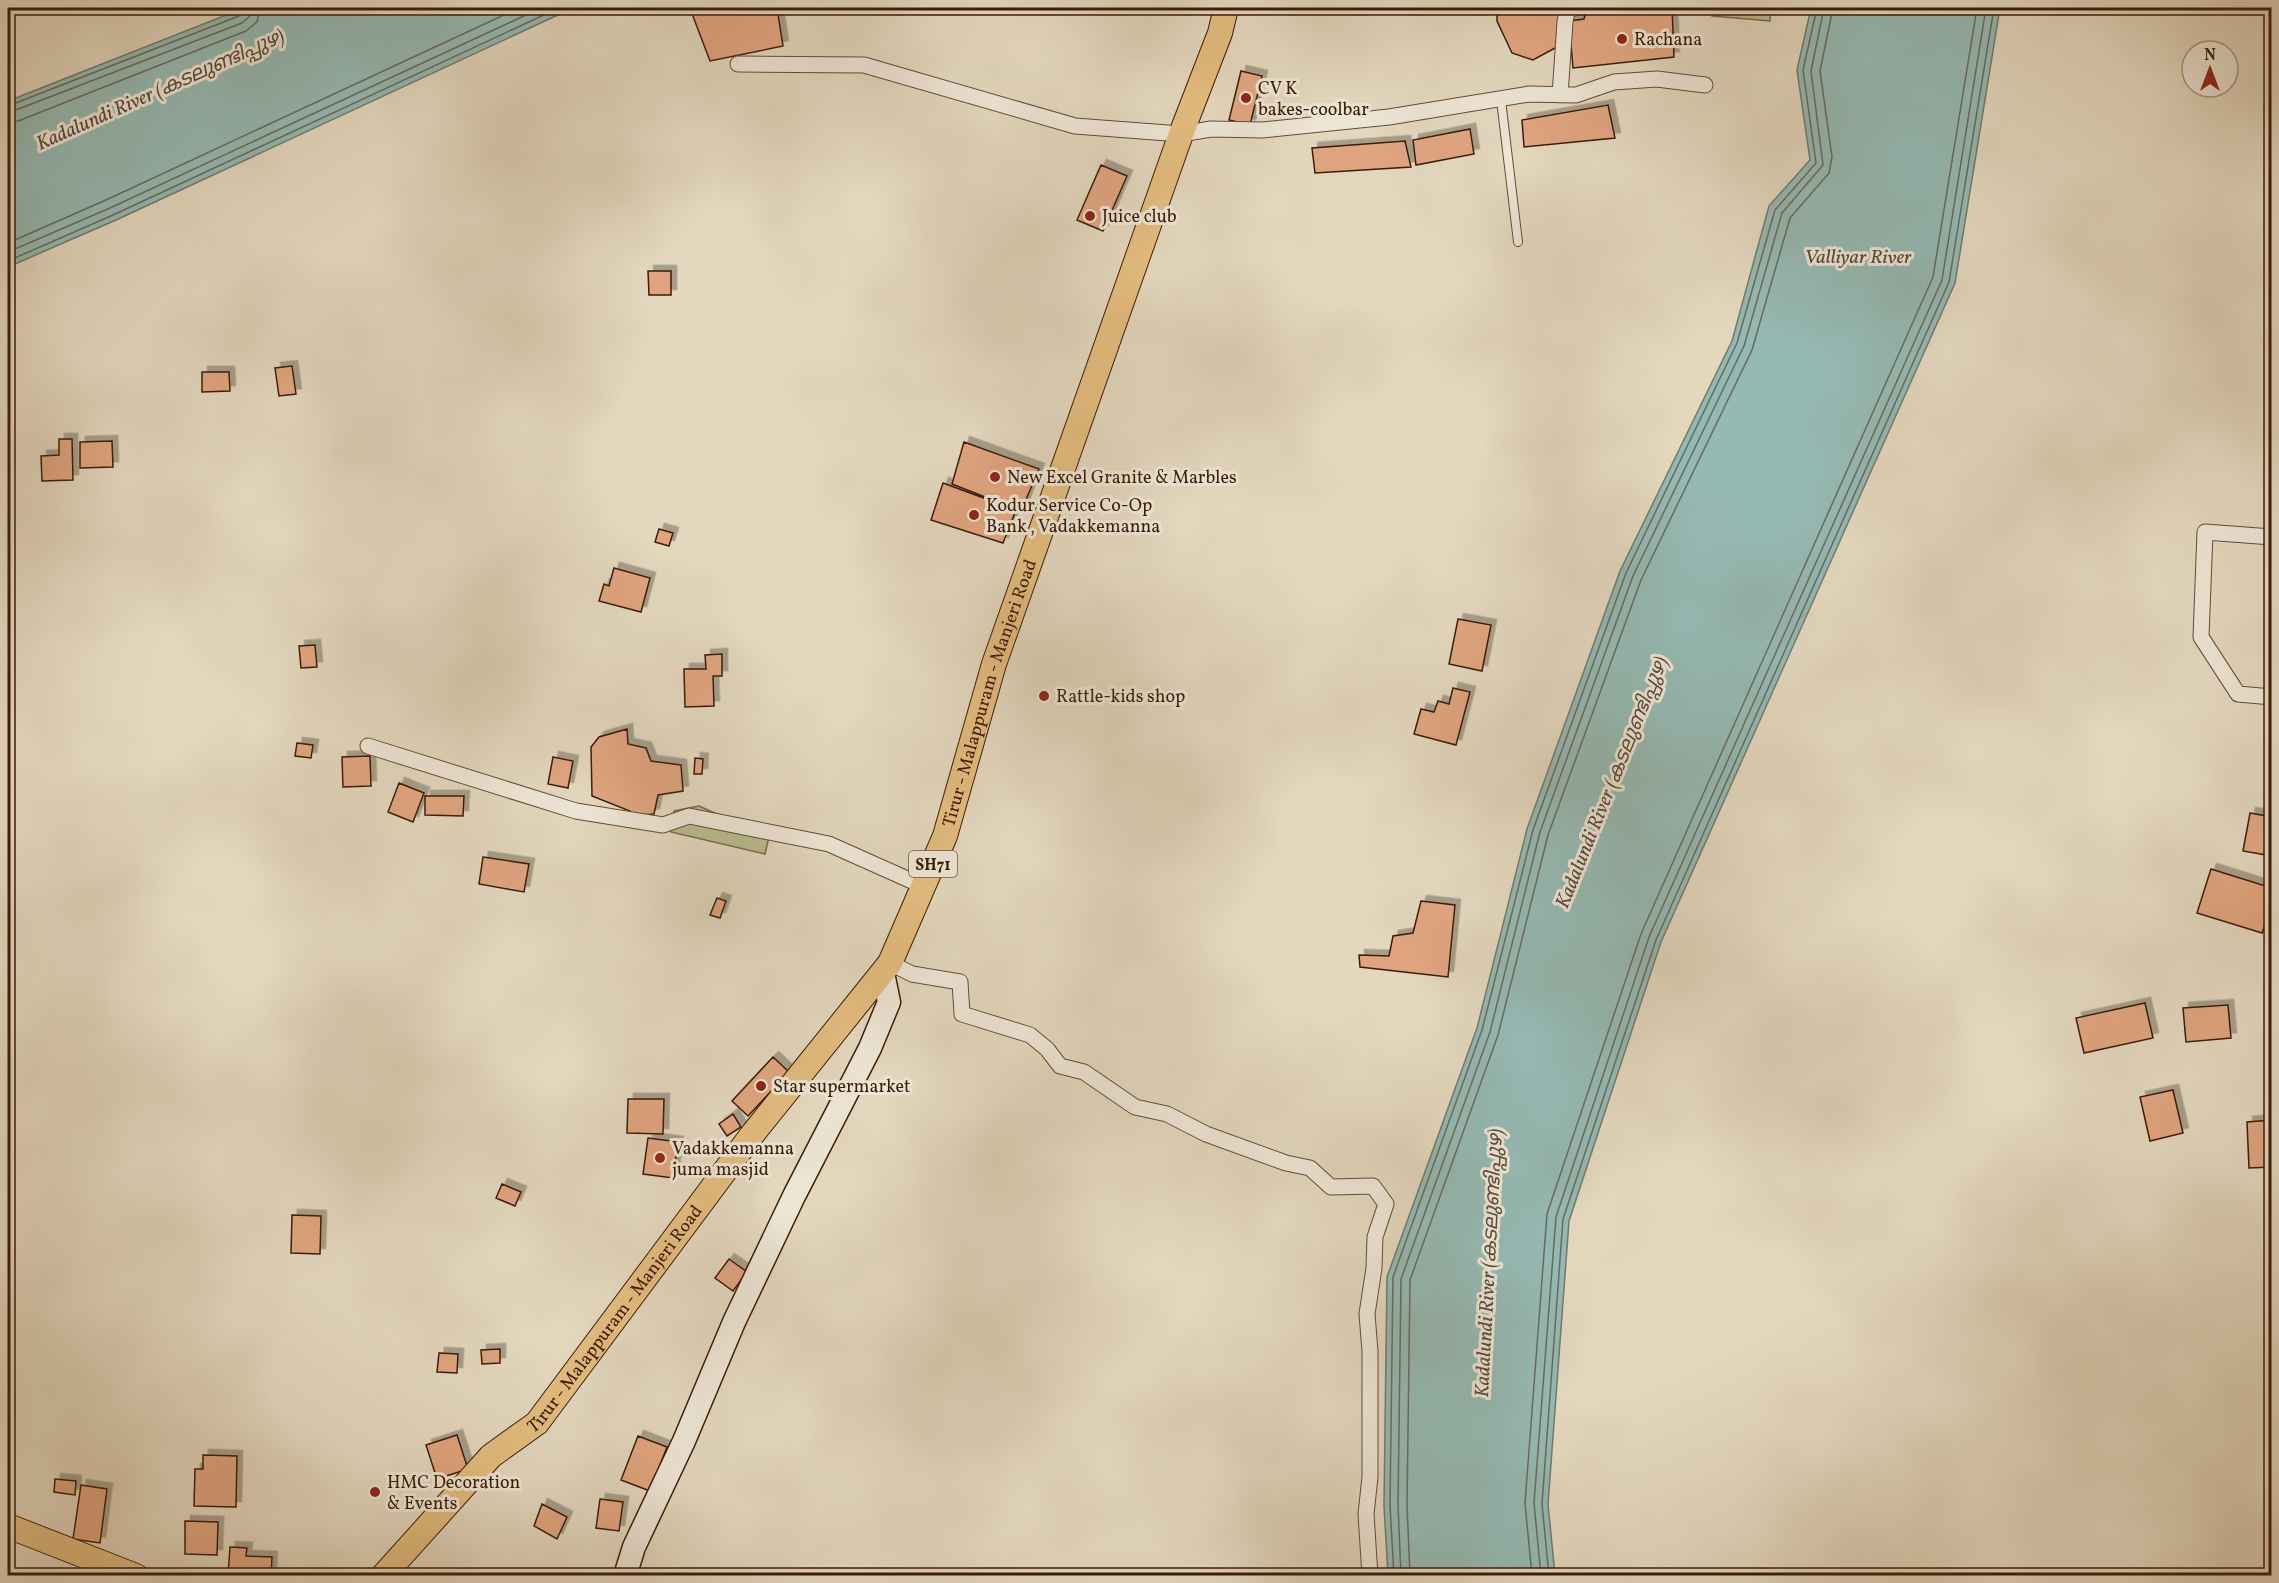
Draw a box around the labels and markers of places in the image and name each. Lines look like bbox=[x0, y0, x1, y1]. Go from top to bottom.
place label: Rachana bbox=[1634, 28, 1702, 53]
marker: Rachana bbox=[1615, 32, 1629, 46]
place label: CV K bakes-coolbar bbox=[1258, 77, 1369, 123]
marker: CV K bakes-coolbar bbox=[1239, 91, 1253, 105]
place label: Juice club bbox=[1102, 205, 1177, 230]
marker: Juice club bbox=[1083, 209, 1097, 223]
place label: New Excel Granite & Marbles bbox=[1007, 466, 1237, 491]
marker: New Excel Granite & Marbles bbox=[988, 470, 1002, 484]
place label: Kodur Service Co-Op Bank , Vadakkemanna bbox=[986, 494, 1160, 540]
marker: Kodur Service Co-Op Bank , Vadakkemanna bbox=[967, 508, 981, 522]
place label: Rattle-kids shop bbox=[1056, 685, 1185, 710]
marker: Rattle-kids shop bbox=[1037, 689, 1051, 703]
place label: Star supermarket bbox=[773, 1075, 910, 1100]
marker: Star supermarket bbox=[754, 1079, 768, 1093]
place label: Vadakkemanna juma masjid bbox=[672, 1137, 794, 1183]
marker: Vadakkemanna juma masjid bbox=[653, 1151, 667, 1165]
place label: HMC Decoration & Events bbox=[387, 1471, 521, 1517]
marker: HMC Decoration & Events bbox=[368, 1485, 382, 1499]

